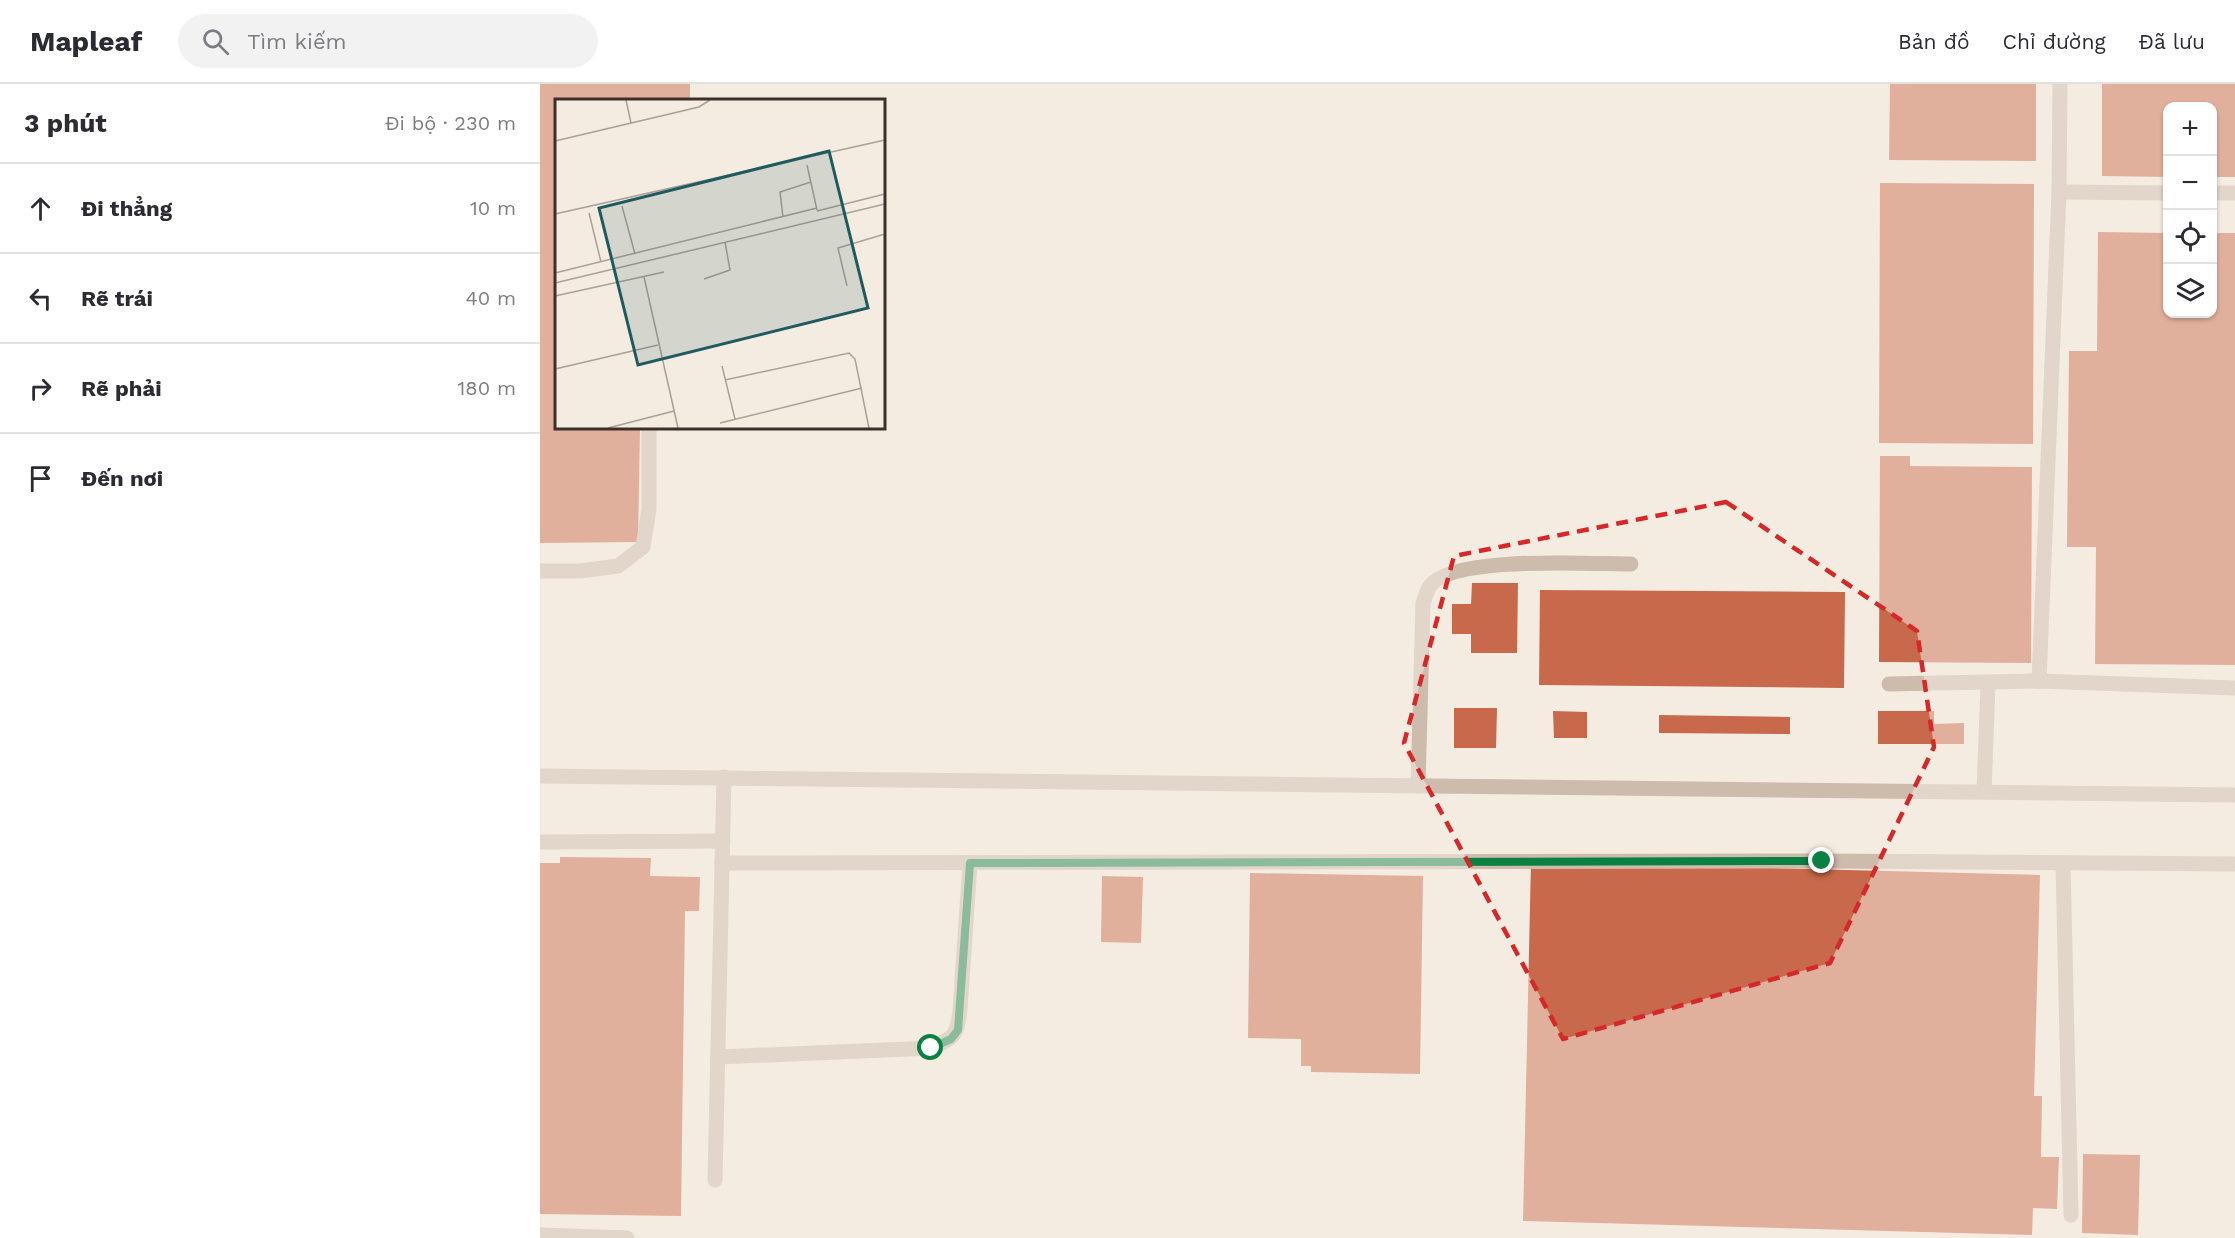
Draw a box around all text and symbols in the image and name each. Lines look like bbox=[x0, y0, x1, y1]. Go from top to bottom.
search box bbox=[178, 14, 598, 68]
text: Mapleaf bbox=[30, 25, 142, 58]
icon: search bbox=[199, 25, 232, 58]
text: Tìm kiếm bbox=[247, 29, 347, 54]
text: Bản đồ bbox=[1898, 29, 1970, 54]
text: Chỉ đường bbox=[2003, 29, 2106, 54]
text: Đã lưu bbox=[2139, 29, 2205, 54]
inset map bbox=[555, 99, 885, 429]
map controls bbox=[2163, 102, 2217, 318]
button: + bbox=[2163, 102, 2217, 156]
text: 3 phút bbox=[24, 108, 107, 138]
text: Đi bộ · 230 m bbox=[385, 111, 516, 135]
button: − bbox=[2163, 156, 2217, 210]
icon: ahead bbox=[24, 192, 57, 225]
text: Đi thẳng bbox=[81, 196, 172, 221]
text: 10 m bbox=[470, 196, 516, 220]
button: locate bbox=[2163, 210, 2217, 264]
button: layers bbox=[2163, 264, 2217, 318]
icon: left bbox=[24, 282, 57, 315]
text: Rẽ trái bbox=[81, 286, 153, 311]
text: 40 m bbox=[465, 286, 516, 310]
icon: right bbox=[24, 372, 57, 405]
text: Rẽ phải bbox=[81, 376, 162, 401]
text: 180 m bbox=[458, 376, 516, 400]
icon: arrive bbox=[24, 462, 57, 495]
text: Đến nơi bbox=[81, 466, 163, 491]
route end bbox=[1808, 847, 1834, 873]
route start bbox=[917, 1034, 943, 1060]

